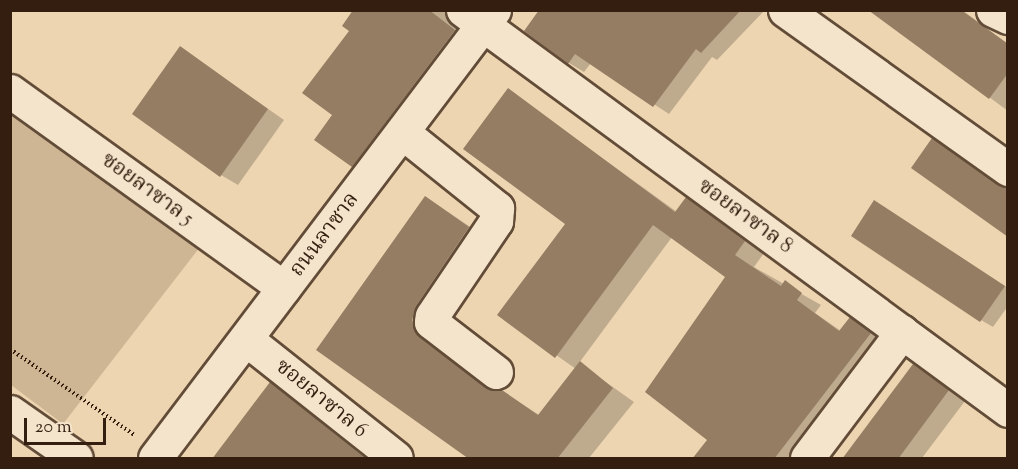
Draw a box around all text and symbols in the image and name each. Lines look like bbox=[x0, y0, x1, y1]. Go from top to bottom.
street label: ซอยลาซาล 5 bbox=[96, 148, 198, 232]
street label: ซอยลาซาล 8 bbox=[693, 174, 797, 260]
street label: ถนนลาซาล bbox=[285, 188, 365, 282]
street label: ซอยลาซาล 6 bbox=[270, 354, 372, 444]
scale bar bbox=[27, 406, 110, 444]
text: 20 m bbox=[35, 415, 72, 441]

